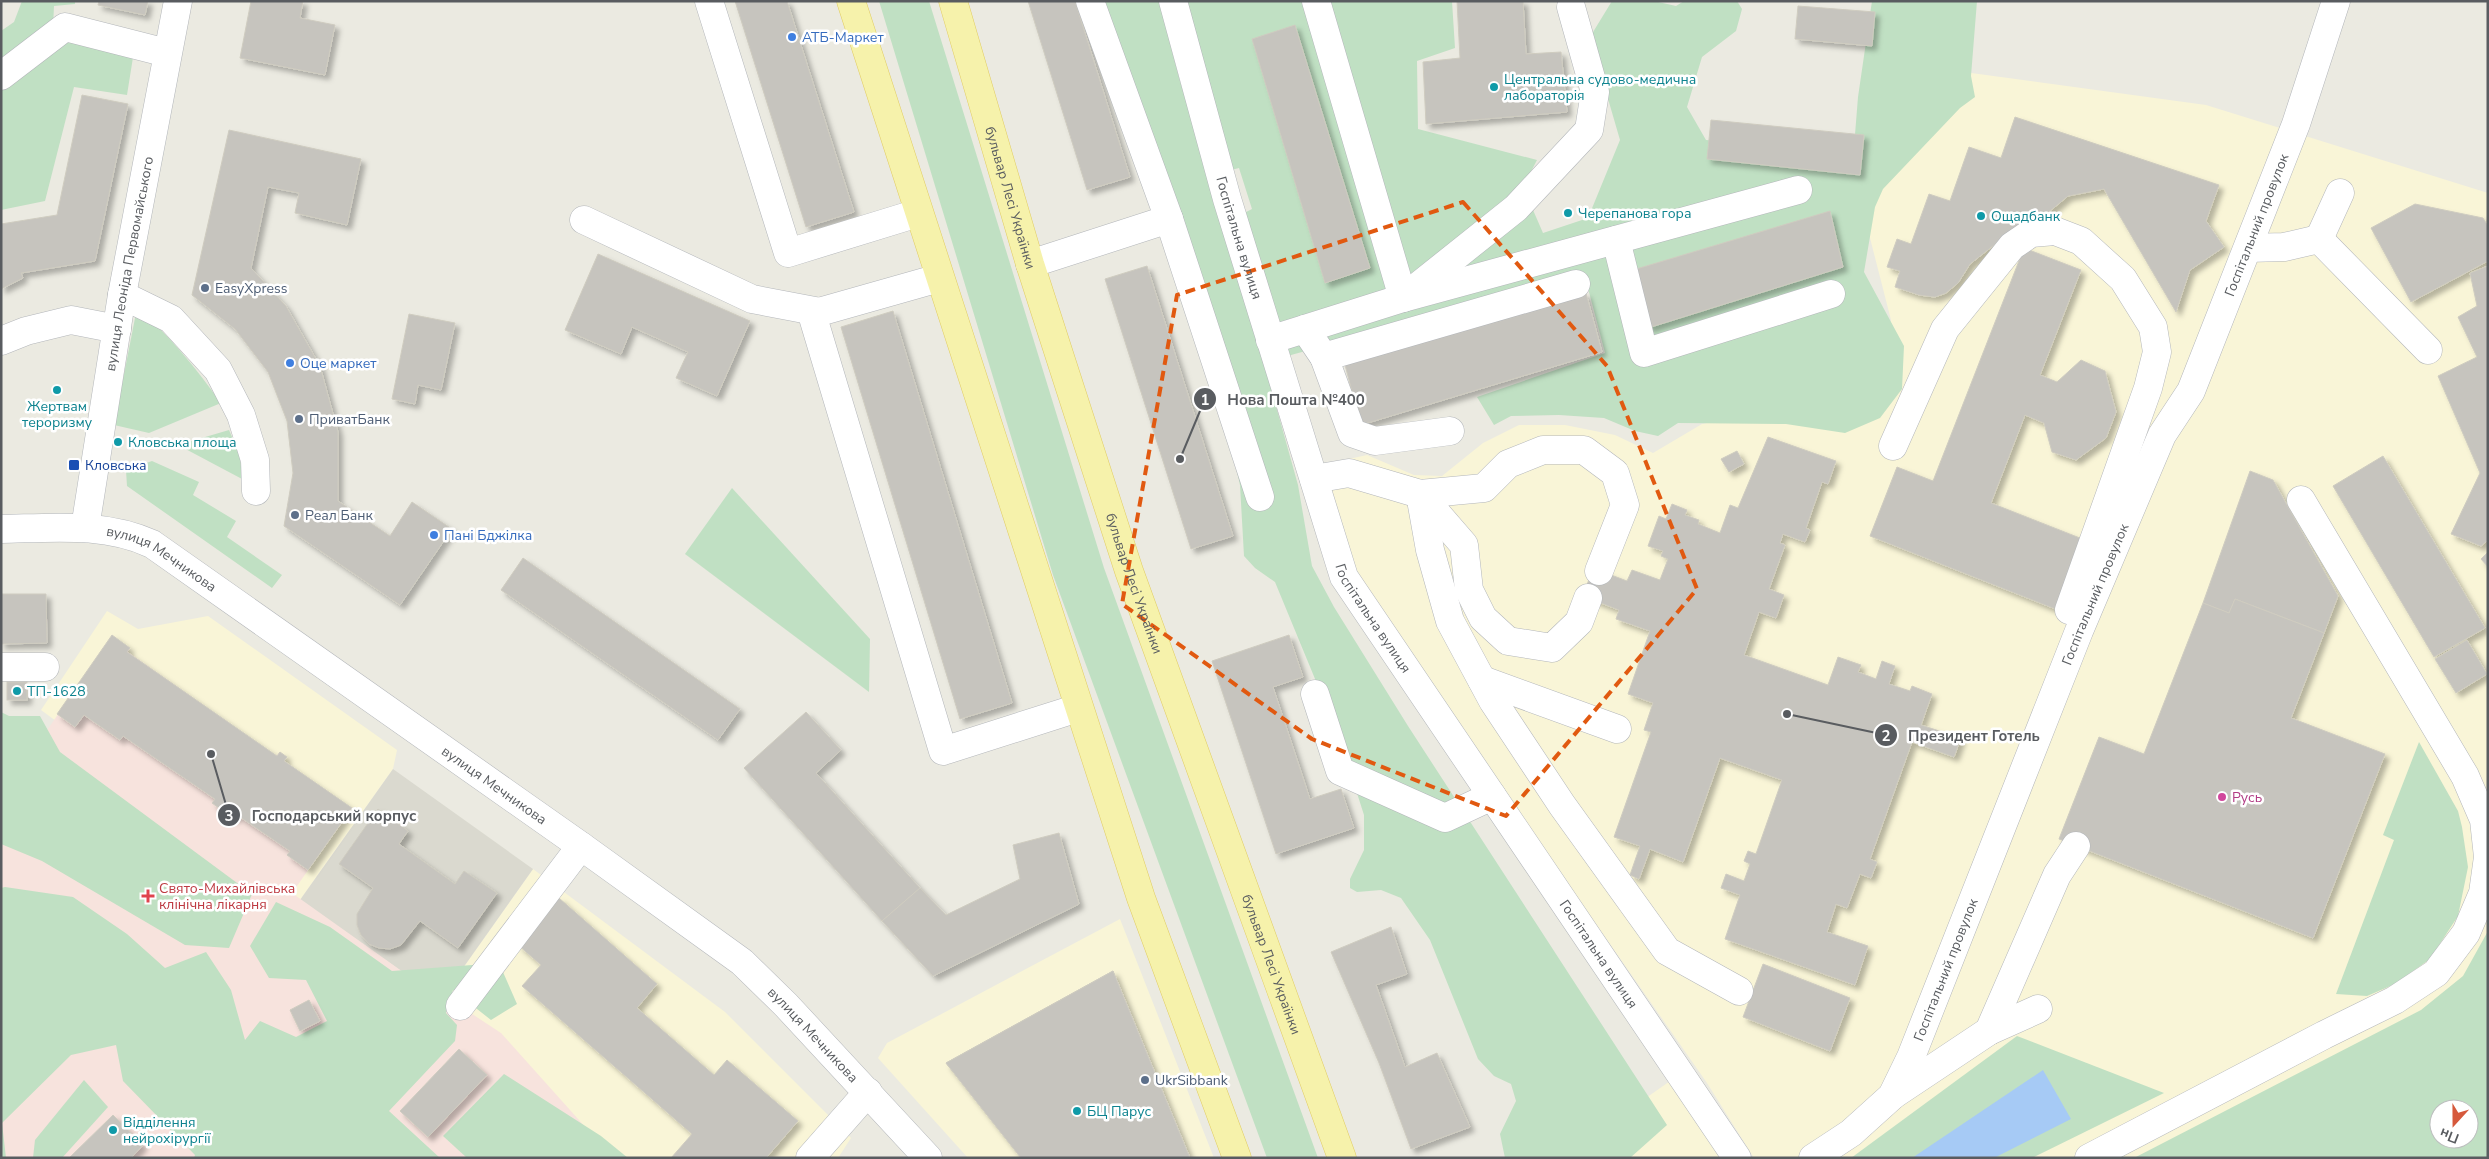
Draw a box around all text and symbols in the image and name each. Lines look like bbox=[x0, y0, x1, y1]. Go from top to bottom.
place label: АТБ-Маркет bbox=[802, 28, 884, 47]
marker: АТБ-Маркет bbox=[786, 31, 798, 43]
place label: Центральна судово-медична лабораторія bbox=[1504, 70, 1696, 105]
marker: Центральна судово-медична лабораторія bbox=[1488, 81, 1500, 93]
street label: бульвар Лесі Українки bbox=[980, 124, 1040, 272]
street label: Госпітальний провулок bbox=[2220, 150, 2294, 299]
street label: вулиця Леоніда Первомайського bbox=[101, 155, 158, 372]
street label: Госпітальна вулиця bbox=[1211, 174, 1267, 302]
place label: Черепанова гора bbox=[1578, 204, 1691, 223]
marker: Черепанова гора bbox=[1562, 207, 1574, 219]
place label: Ощадбанк bbox=[1991, 207, 2061, 226]
marker: Ощадбанк bbox=[1975, 210, 1987, 222]
place label: EasyXpress bbox=[215, 279, 288, 298]
marker: EasyXpress bbox=[199, 282, 211, 294]
place label: Оце маркет bbox=[300, 354, 377, 373]
marker: Оце маркет bbox=[284, 357, 296, 369]
marker: Жертвам тероризму bbox=[51, 384, 63, 396]
callout: Нова Пошта №400 bbox=[1193, 384, 1375, 414]
text: 1 bbox=[1200, 390, 1210, 410]
text: Нова Пошта №400 bbox=[1227, 390, 1365, 410]
place label: Жертвам тероризму bbox=[22, 397, 93, 432]
place label: ПриватБанк bbox=[309, 410, 390, 429]
marker: ПриватБанк bbox=[293, 413, 305, 425]
place label: Кловська площа bbox=[128, 433, 236, 452]
marker: Кловська площа bbox=[112, 436, 124, 448]
place label: Кловська bbox=[85, 456, 147, 475]
marker: Кловська bbox=[67, 458, 81, 472]
place label: Реал Банк bbox=[305, 506, 373, 525]
marker: Реал Банк bbox=[289, 509, 301, 521]
street label: бульвар Лесі Українки bbox=[1101, 511, 1167, 656]
street label: Госпітальний провулок bbox=[2057, 520, 2134, 668]
street label: вулиця Мечникова bbox=[105, 522, 220, 597]
place label: Пані Бджілка bbox=[444, 526, 532, 545]
marker: Пані Бджілка bbox=[428, 529, 440, 541]
street label: Госпітальна вулиця bbox=[1330, 561, 1415, 677]
place label: ТП-1628 bbox=[27, 682, 86, 701]
marker: ТП-1628 bbox=[11, 685, 23, 697]
callout: Президент Готель bbox=[1873, 720, 2050, 750]
text: 2 bbox=[1881, 726, 1891, 746]
text: Президент Готель bbox=[1908, 726, 2040, 746]
street label: вулиця Мечникова bbox=[438, 742, 551, 829]
place label: Русь bbox=[2232, 788, 2262, 807]
marker: Русь bbox=[2216, 791, 2228, 803]
callout: Господарський корпус bbox=[217, 800, 426, 830]
text: 3 bbox=[224, 806, 234, 826]
text: Господарський корпус bbox=[252, 806, 416, 826]
place label: Свято-Михайлівська клінічна лікарня bbox=[159, 879, 295, 914]
marker: Свято-Михайлівська клінічна лікарня bbox=[141, 889, 155, 903]
street label: бульвар Лесі Українки bbox=[1237, 892, 1305, 1037]
street label: Госпітальний провулок bbox=[1909, 895, 1983, 1044]
street label: Госпітальна вулиця bbox=[1555, 896, 1642, 1012]
street label: вулиця Мечникова bbox=[763, 983, 862, 1087]
place label: UkrSibbank bbox=[1155, 1071, 1229, 1090]
marker: UkrSibbank bbox=[1139, 1074, 1151, 1086]
north arrow bbox=[2429, 1099, 2479, 1149]
place label: БЦ Парус bbox=[1087, 1102, 1152, 1121]
marker: БЦ Парус bbox=[1071, 1105, 1083, 1117]
place label: Відділення нейрохірургії bbox=[123, 1113, 211, 1148]
text: Пн bbox=[2437, 1123, 2462, 1148]
marker: Відділення нейрохірургії bbox=[107, 1124, 119, 1136]

